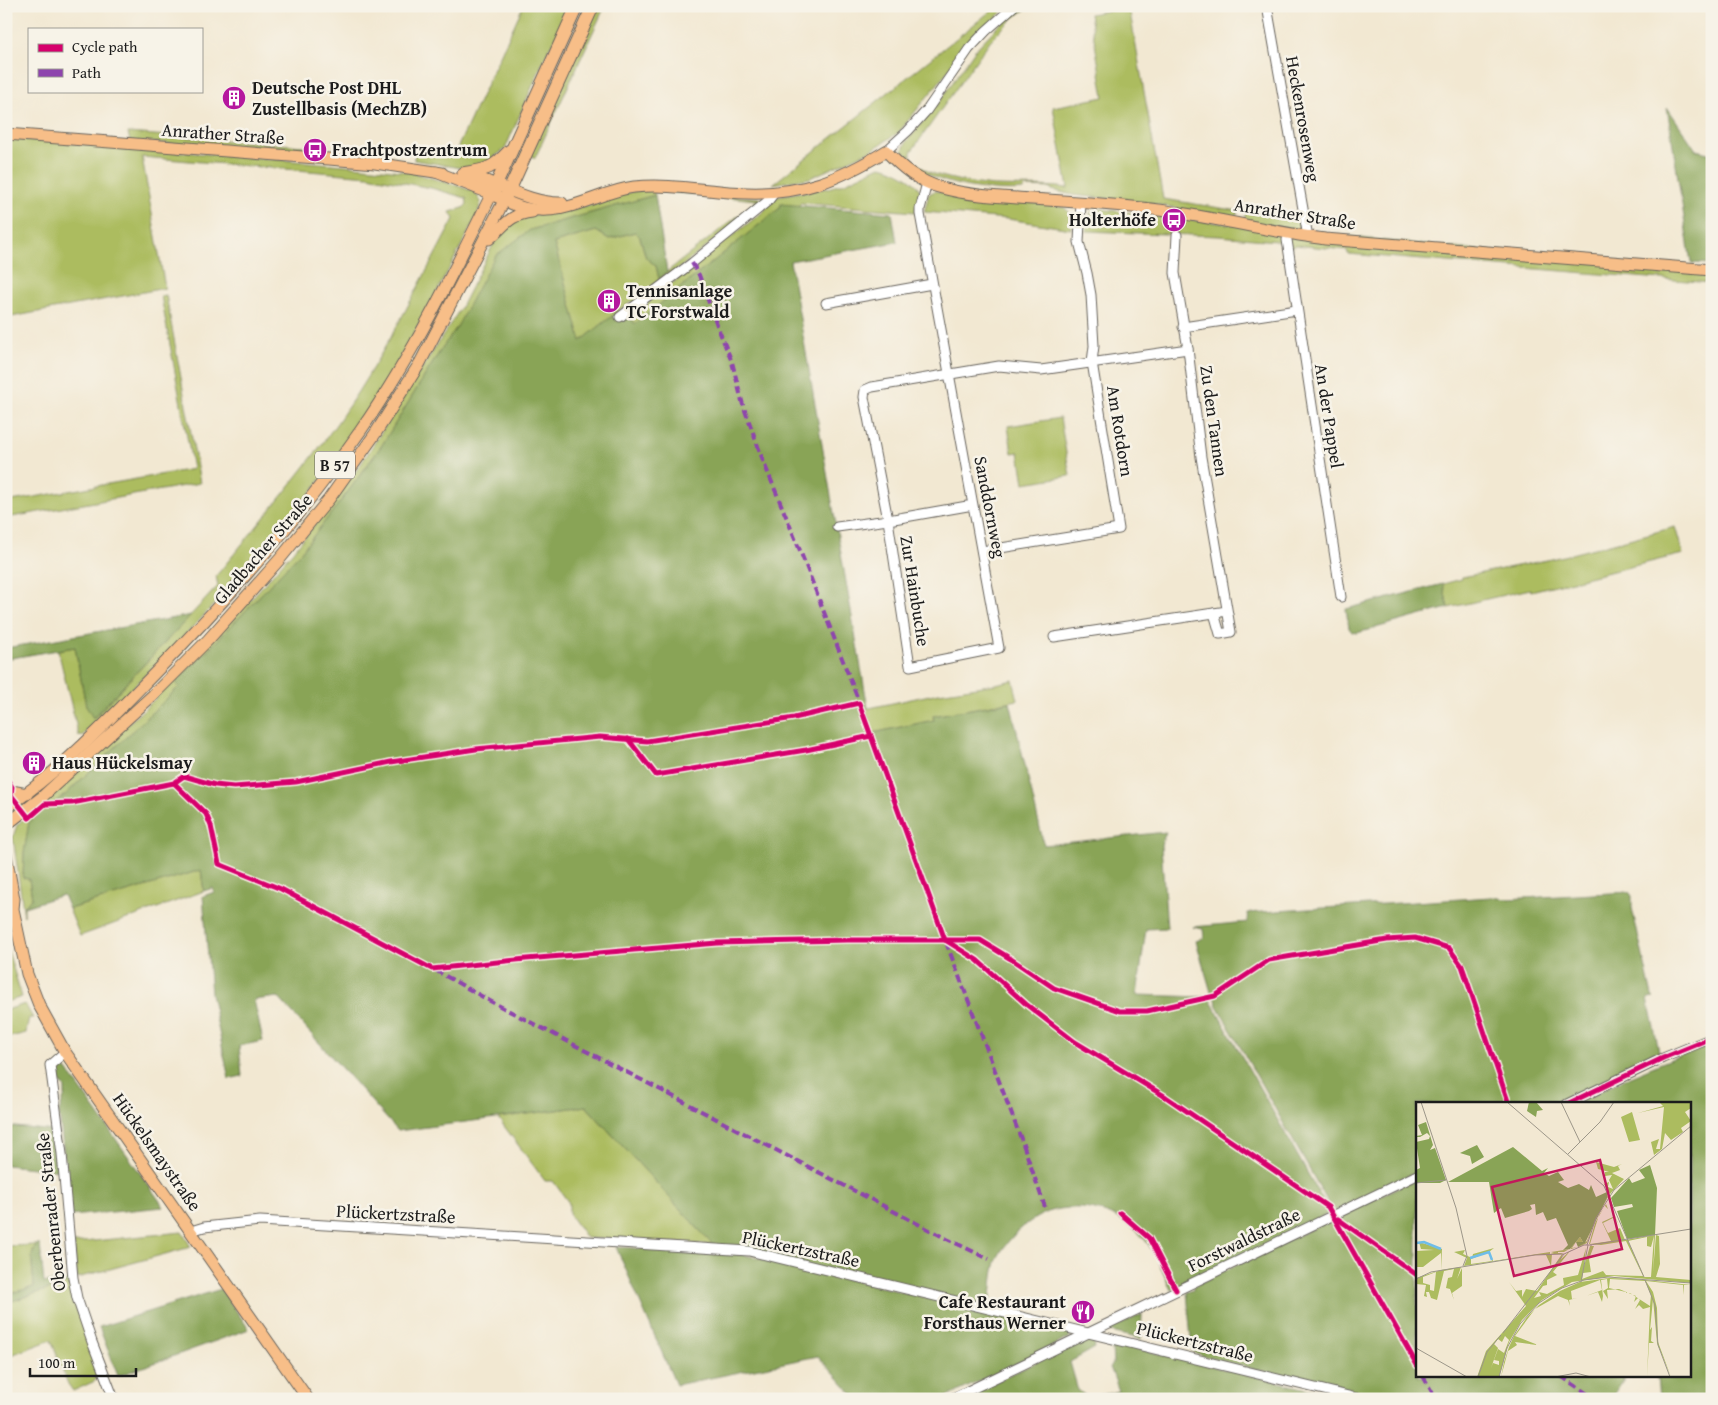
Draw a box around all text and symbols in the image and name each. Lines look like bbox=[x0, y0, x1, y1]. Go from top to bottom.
legend bbox=[28, 28, 202, 92]
text: Cycle path bbox=[72, 36, 138, 57]
street label: Heckenrosenweg bbox=[1279, 54, 1328, 184]
text: Path bbox=[72, 62, 101, 83]
place label: Deutsche Post DHL Zustellbasis (MechZB) bbox=[252, 74, 427, 122]
building icon: Deutsche Post DHL Zustellbasis (MechZB) bbox=[221, 85, 247, 111]
street label: Anrather Straße bbox=[161, 116, 285, 151]
place label: Frachtpostzentrum bbox=[332, 136, 488, 163]
bus stop icon: Frachtpostzentrum bbox=[302, 137, 328, 163]
street label: Anrather Straße bbox=[1232, 191, 1358, 236]
place label: Holterhöfe bbox=[1069, 206, 1156, 233]
bus stop icon: Holterhöfe bbox=[1161, 207, 1187, 233]
place label: Tennisanlage TC Forstwald bbox=[626, 277, 732, 325]
building icon: Tennisanlage TC Forstwald bbox=[596, 288, 622, 314]
street label: An der Pappel bbox=[1308, 362, 1351, 470]
street label: Zu den Tannen bbox=[1193, 364, 1236, 478]
street label: Am Rotdorn bbox=[1100, 383, 1141, 478]
road number: B 57 bbox=[315, 452, 355, 478]
street label: Sanddornweg bbox=[967, 454, 1014, 560]
street label: Gladbacher Straße bbox=[207, 487, 318, 610]
street label: Zur Hainbuche bbox=[893, 534, 938, 648]
place label: Haus Hückelsmay bbox=[52, 749, 193, 776]
building icon: Haus Hückelsmay bbox=[21, 750, 47, 776]
street label: Hückelsmaystraße bbox=[106, 1087, 208, 1216]
inset map bbox=[1416, 1102, 1690, 1378]
street label: Oberbenrader Straße bbox=[29, 1132, 72, 1293]
street label: Plückertzstraße bbox=[336, 1197, 456, 1230]
street label: Forstwaldstraße bbox=[1183, 1201, 1305, 1278]
street label: Plückertzstraße bbox=[740, 1223, 862, 1274]
place label: Cafe Restaurant Forsthaus Werner bbox=[924, 1288, 1067, 1336]
restaurant icon: Cafe Restaurant Forsthaus Werner bbox=[1070, 1299, 1096, 1325]
street label: Plückertzstraße bbox=[1134, 1314, 1256, 1369]
scale bar bbox=[30, 1345, 136, 1377]
text: 100 m bbox=[38, 1352, 76, 1373]

